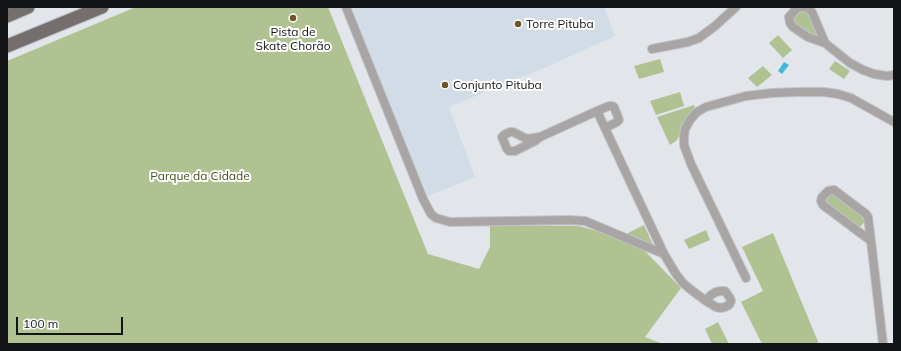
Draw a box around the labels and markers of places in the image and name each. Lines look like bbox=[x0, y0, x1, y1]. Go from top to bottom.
marker: Pista de Skate Chorão bbox=[288, 13, 298, 23]
place label: Torre Pituba bbox=[526, 17, 594, 31]
marker: Torre Pituba bbox=[513, 19, 523, 29]
place label: Pista de Skate Chorão bbox=[255, 25, 331, 53]
place label: Conjunto Pituba bbox=[453, 78, 542, 92]
marker: Conjunto Pituba bbox=[440, 80, 450, 90]

